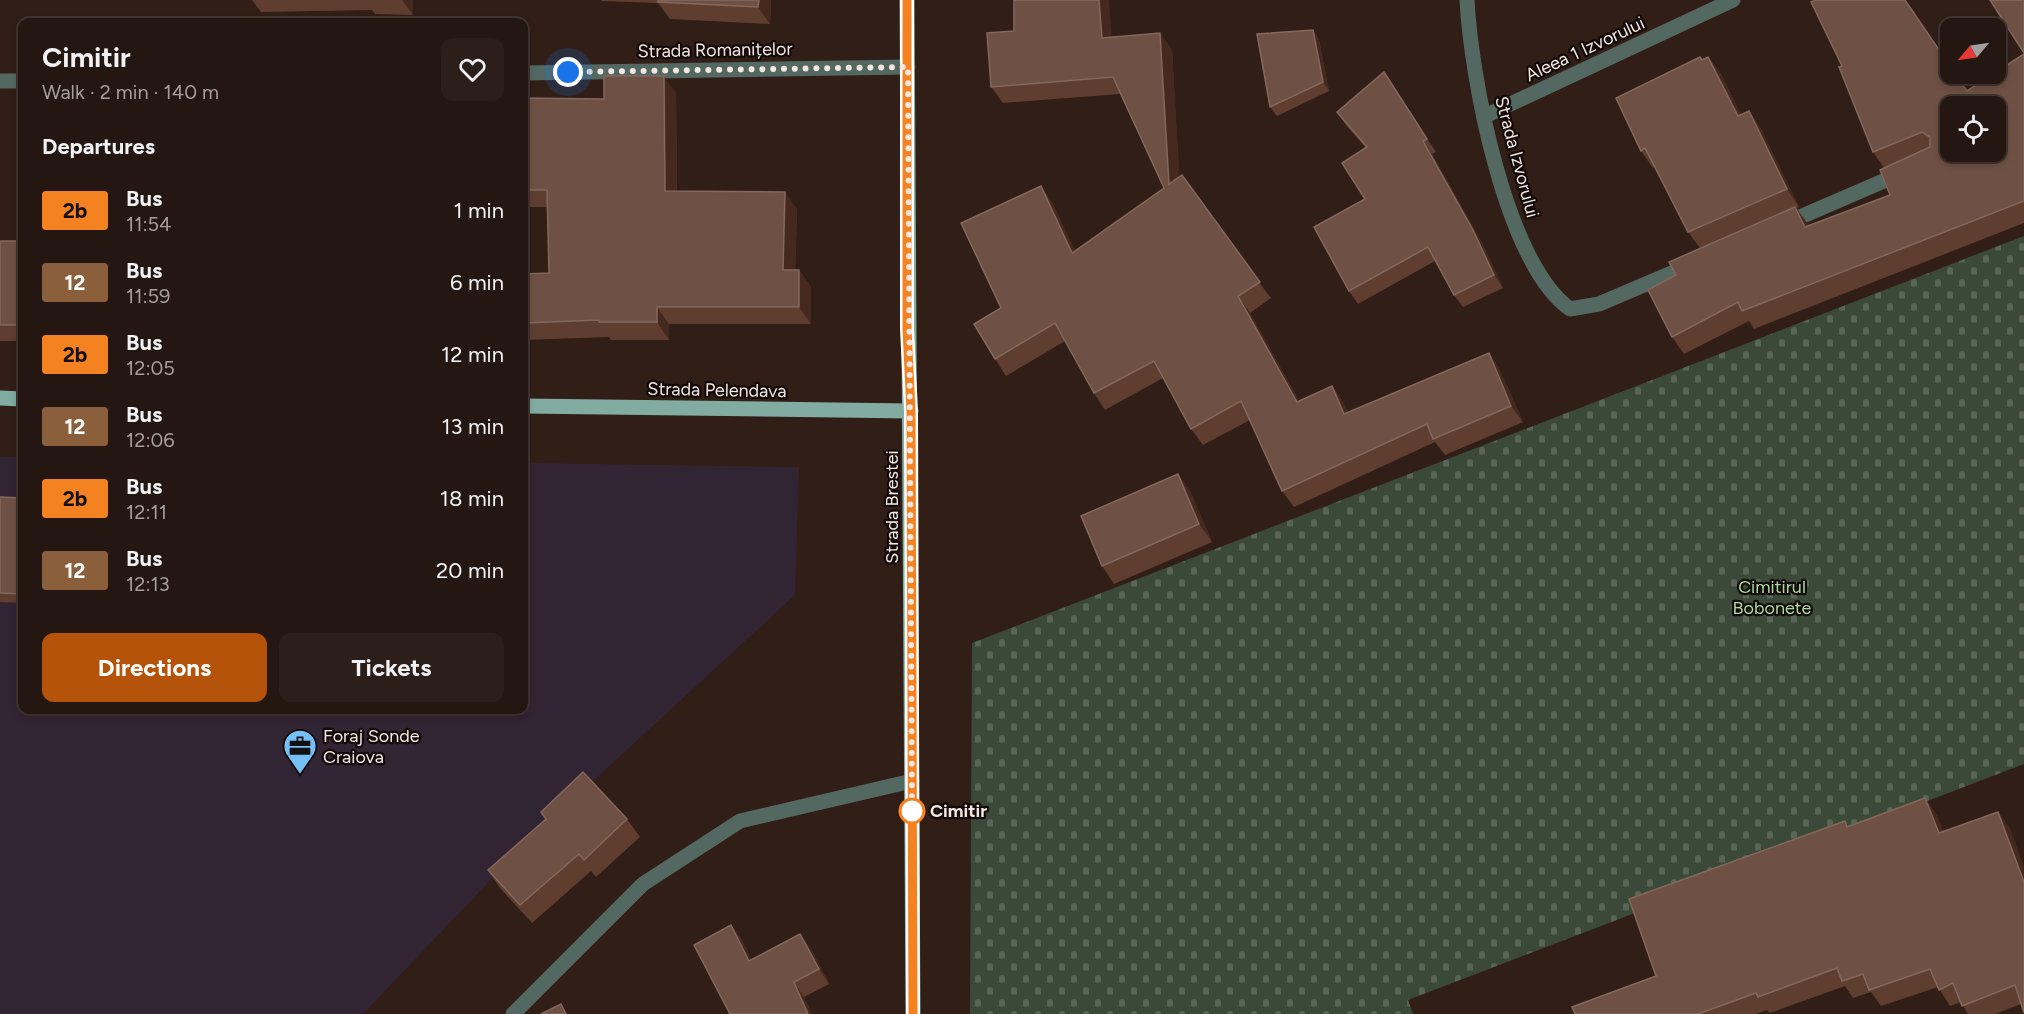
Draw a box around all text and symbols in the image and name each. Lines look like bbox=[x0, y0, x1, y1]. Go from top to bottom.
street label: Aleea 1 Izvorului bbox=[1522, 12, 1648, 86]
north arrow bbox=[1940, 18, 2006, 84]
map controls bbox=[1940, 18, 2006, 162]
button: heart bbox=[441, 38, 504, 101]
street label: Strada Romanițelor bbox=[637, 38, 793, 62]
text: Cimitir bbox=[42, 40, 131, 74]
your location bbox=[553, 57, 583, 87]
text: Walk · 2 min · 140 m bbox=[42, 80, 219, 104]
street label: Strada Izvorului bbox=[1490, 94, 1544, 220]
button: locate bbox=[1940, 96, 2006, 162]
text: Departures bbox=[42, 133, 155, 160]
text: Bus bbox=[126, 185, 162, 212]
text: 1 min bbox=[453, 197, 504, 224]
text: 2b bbox=[63, 198, 87, 223]
text: 11:54 bbox=[126, 212, 172, 236]
text: Bus bbox=[126, 257, 162, 284]
text: 6 min bbox=[450, 269, 504, 296]
text: 12 bbox=[64, 270, 86, 295]
text: 11:59 bbox=[126, 284, 170, 308]
text: Bus bbox=[126, 329, 162, 356]
text: 12 min bbox=[441, 341, 504, 368]
text: 2b bbox=[63, 342, 87, 367]
text: 12:05 bbox=[126, 356, 175, 380]
street label: Strada Pelendava bbox=[647, 378, 787, 402]
text: Bus bbox=[126, 401, 162, 428]
text: 13 min bbox=[441, 413, 504, 440]
text: 12 bbox=[64, 414, 86, 439]
text: 12:06 bbox=[126, 428, 175, 452]
street label: Strada Brestei bbox=[881, 450, 903, 564]
text: Bus bbox=[126, 473, 162, 500]
text: 18 min bbox=[440, 485, 504, 512]
text: 2b bbox=[63, 486, 87, 511]
text: 12:11 bbox=[126, 500, 167, 524]
text: Bus bbox=[126, 545, 162, 572]
text: 20 min bbox=[436, 557, 504, 584]
text: 12 bbox=[64, 558, 86, 583]
text: 12:13 bbox=[126, 572, 170, 596]
park label: Cimitirul Bobonete bbox=[1733, 576, 1812, 619]
button: Directions bbox=[42, 633, 267, 702]
button: Tickets bbox=[279, 633, 504, 702]
place label: Foraj Sonde Craiova bbox=[323, 725, 420, 768]
office icon: Foraj Sonde Craiova bbox=[282, 728, 318, 775]
marker: Cimitir bbox=[899, 798, 925, 824]
place label: Cimitir bbox=[930, 800, 987, 822]

